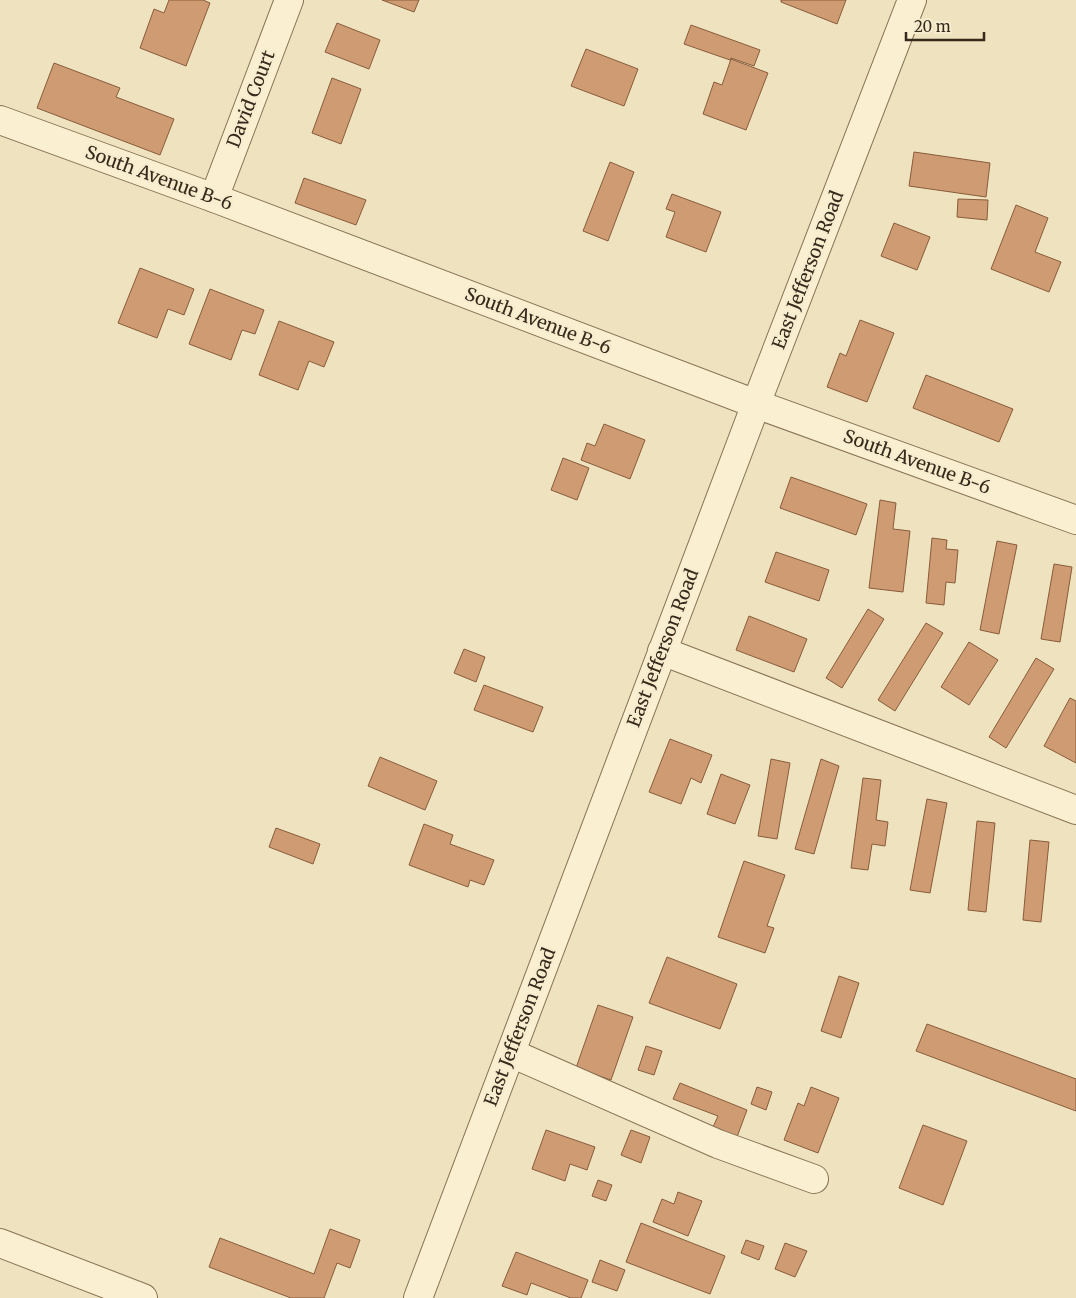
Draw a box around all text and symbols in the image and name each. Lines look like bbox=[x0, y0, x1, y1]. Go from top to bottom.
scale bar bbox=[906, 10, 984, 42]
text: 20 m bbox=[914, 17, 951, 36]
street label: David Court bbox=[221, 47, 280, 151]
street label: South Avenue B-6 bbox=[82, 140, 236, 215]
street label: East Jefferson Road bbox=[767, 187, 848, 352]
street label: South Avenue B-6 bbox=[462, 282, 615, 359]
street label: South Avenue B-6 bbox=[840, 424, 994, 499]
street label: East Jefferson Road bbox=[622, 565, 703, 730]
street label: East Jefferson Road bbox=[479, 944, 560, 1109]

